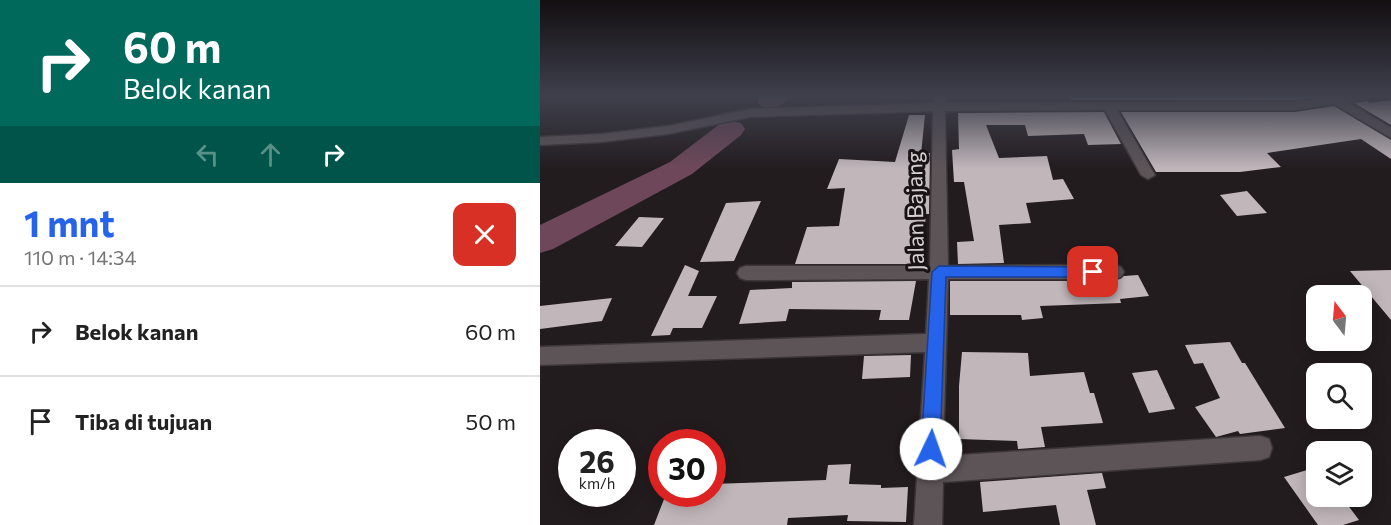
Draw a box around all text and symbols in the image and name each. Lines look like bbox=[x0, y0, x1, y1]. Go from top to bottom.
text: 60 m bbox=[123, 20, 222, 72]
icon: right bbox=[24, 24, 102, 102]
text: Belok kanan bbox=[123, 72, 271, 105]
icon: left bbox=[191, 138, 224, 171]
icon: ahead bbox=[254, 138, 287, 171]
icon: right bbox=[317, 138, 350, 171]
street label: Jalan Bajang bbox=[900, 151, 929, 271]
text: 1 mnt bbox=[24, 200, 115, 244]
button: close bbox=[453, 203, 516, 266]
text: 110 m · 14:34 bbox=[24, 245, 137, 269]
pin bbox=[1067, 246, 1118, 297]
icon: arrive bbox=[1076, 255, 1109, 288]
north arrow bbox=[1306, 285, 1372, 351]
map controls bbox=[1306, 285, 1372, 507]
icon: right bbox=[24, 315, 57, 348]
text: Belok kanan bbox=[75, 318, 198, 345]
text: 60 m bbox=[465, 318, 516, 345]
button: search bbox=[1306, 363, 1372, 429]
icon: arrive bbox=[24, 405, 57, 438]
text: Tiba di tujuan bbox=[75, 408, 212, 435]
text: 50 m bbox=[466, 408, 516, 435]
position arrow bbox=[899, 417, 963, 481]
speed limit sign: 30 bbox=[648, 429, 726, 507]
button: layers bbox=[1306, 441, 1372, 507]
text: 26 bbox=[579, 442, 615, 479]
text: km/h bbox=[579, 474, 615, 492]

